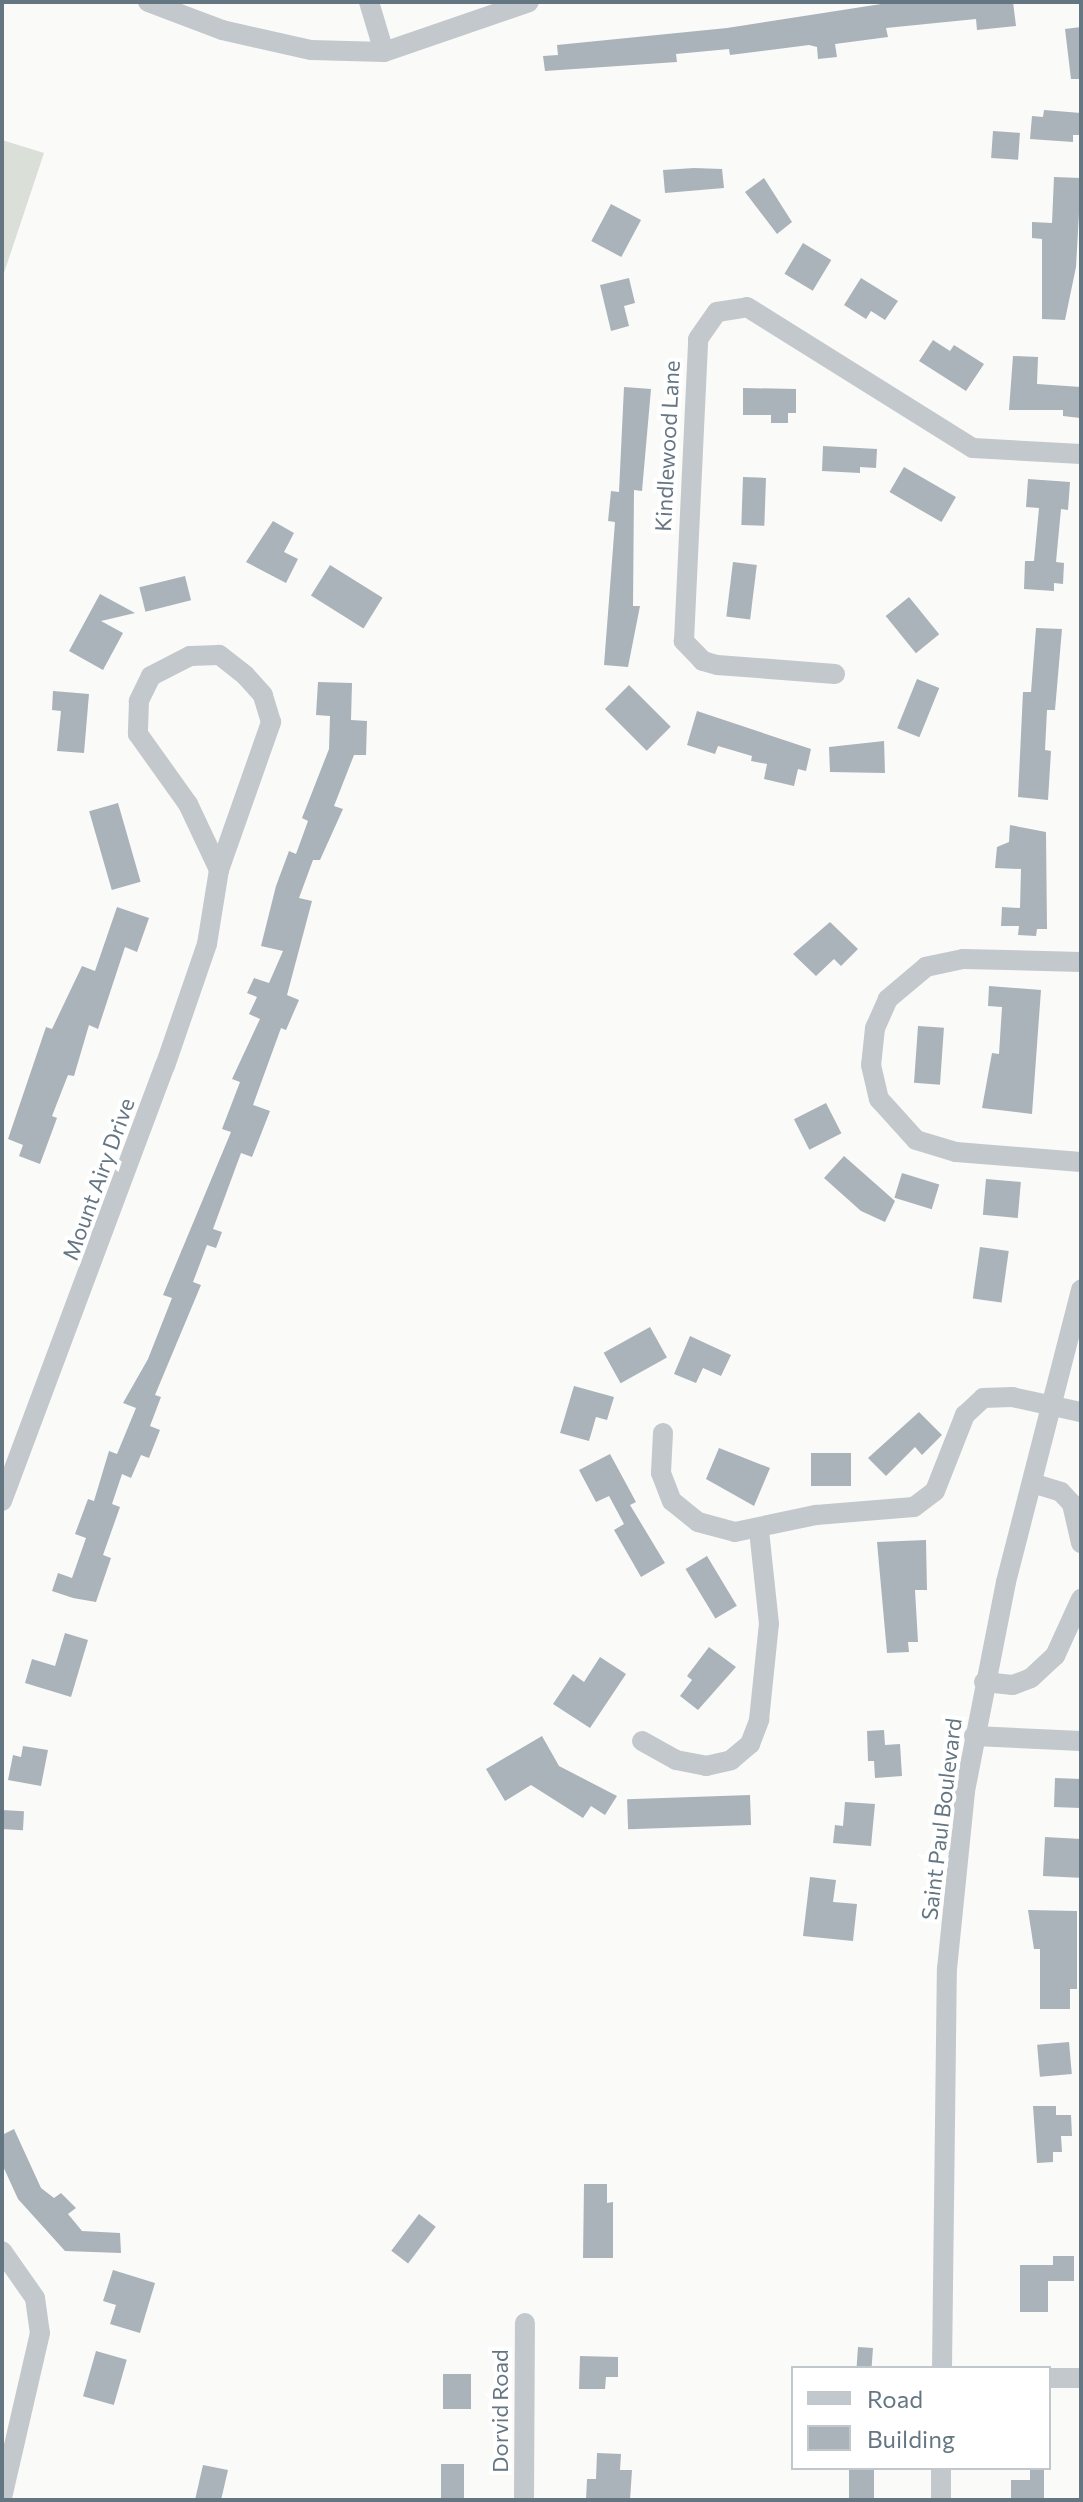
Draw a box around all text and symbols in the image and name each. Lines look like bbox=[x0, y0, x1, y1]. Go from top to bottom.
street label: Kindlewood Lane bbox=[649, 360, 685, 532]
street label: Mount Airy Drive bbox=[56, 1094, 140, 1264]
street label: Saint Paul Boulevard bbox=[915, 1716, 967, 1922]
street label: Dorvid Road bbox=[487, 2349, 513, 2473]
legend bbox=[791, 2366, 1051, 2470]
text: Road bbox=[867, 2384, 923, 2413]
text: Building bbox=[867, 2424, 955, 2453]

